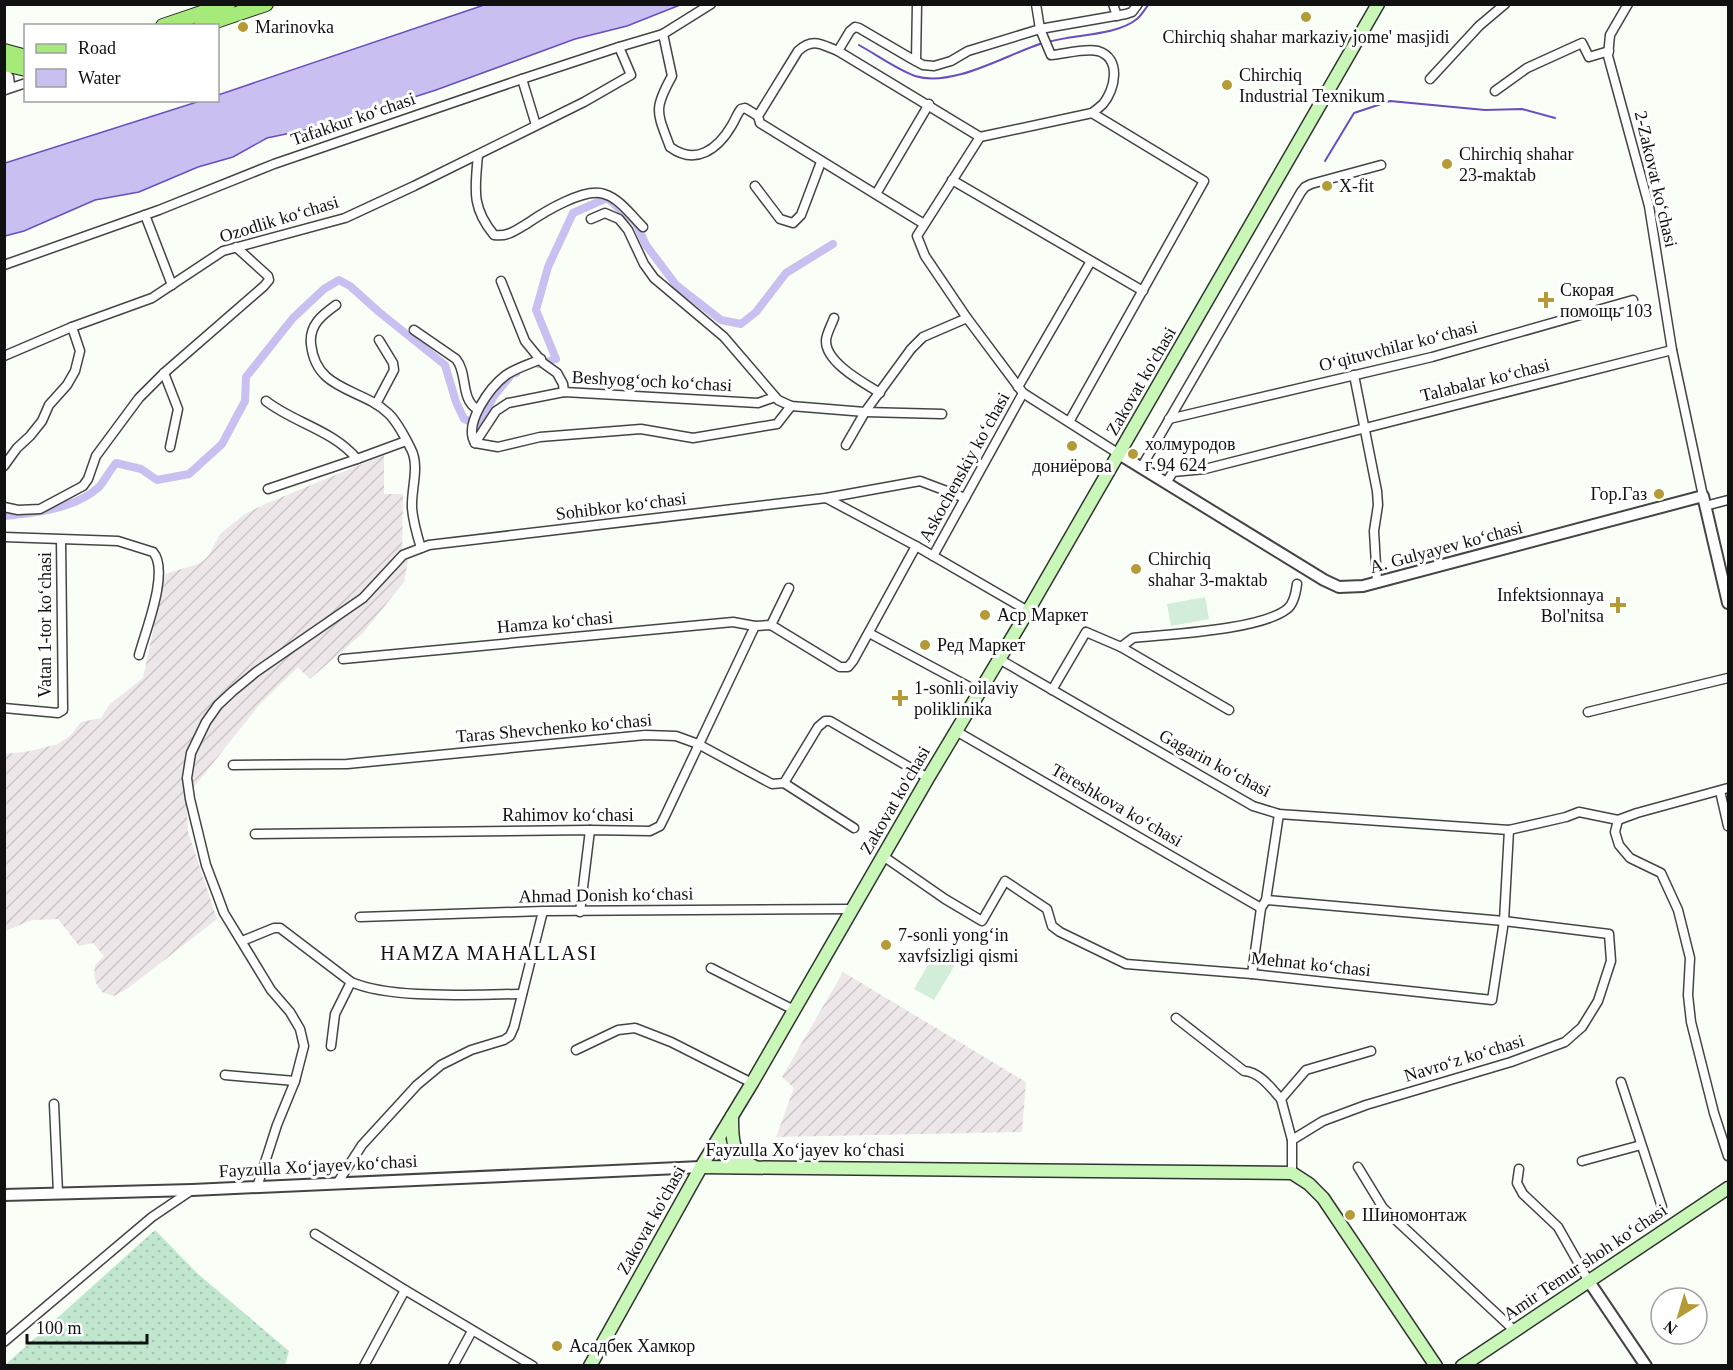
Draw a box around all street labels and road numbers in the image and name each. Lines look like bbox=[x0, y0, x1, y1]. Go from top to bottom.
street label: Tafakkur ko‘chasi bbox=[288, 88, 418, 150]
street label: 2-Zakovat ko‘chasi bbox=[1631, 109, 1681, 249]
street label: Ozodlik ko‘chasi bbox=[217, 191, 341, 247]
street label: O‘qituvchilar ko‘chasi bbox=[1317, 317, 1479, 375]
street label: Zakovat ko'chasi bbox=[1102, 323, 1180, 439]
street label: Talabalar ko‘chasi bbox=[1418, 354, 1552, 406]
street label: Beshyog‘och ko‘chasi bbox=[571, 367, 733, 395]
street label: Askochenskiy ko‘chasi bbox=[915, 389, 1013, 545]
street label: Sohibkor ko‘chasi bbox=[555, 488, 687, 524]
street label: A. Gulyayev ko‘chasi bbox=[1367, 517, 1525, 577]
street label: Vatan 1-tor ko‘chasi bbox=[35, 552, 55, 698]
street label: Hamza ko‘chasi bbox=[496, 607, 614, 637]
street label: Taras Shevchenko ko‘chasi bbox=[455, 709, 653, 747]
street label: Gagarin ko‘chasi bbox=[1156, 725, 1274, 801]
street label: Zakovat ko'chasi bbox=[856, 742, 934, 858]
street label: Tereshkova ko‘chasi bbox=[1048, 759, 1186, 851]
street label: Rahimov ko‘chasi bbox=[502, 805, 634, 825]
street label: Ahmad Donish ko‘chasi bbox=[518, 883, 694, 907]
street label: Mehnat ko‘chasi bbox=[1250, 948, 1372, 980]
street label: Navro‘z ko‘chasi bbox=[1402, 1030, 1526, 1086]
street label: Fayzulla Xo‘jayev ko‘chasi bbox=[706, 1140, 904, 1160]
street label: Fayzulla Xo‘jayev ko‘chasi bbox=[218, 1151, 418, 1181]
street label: Zakovat ko'chasi bbox=[613, 1162, 689, 1278]
street label: Amir Temur shoh ko‘chasi bbox=[1499, 1200, 1671, 1324]

